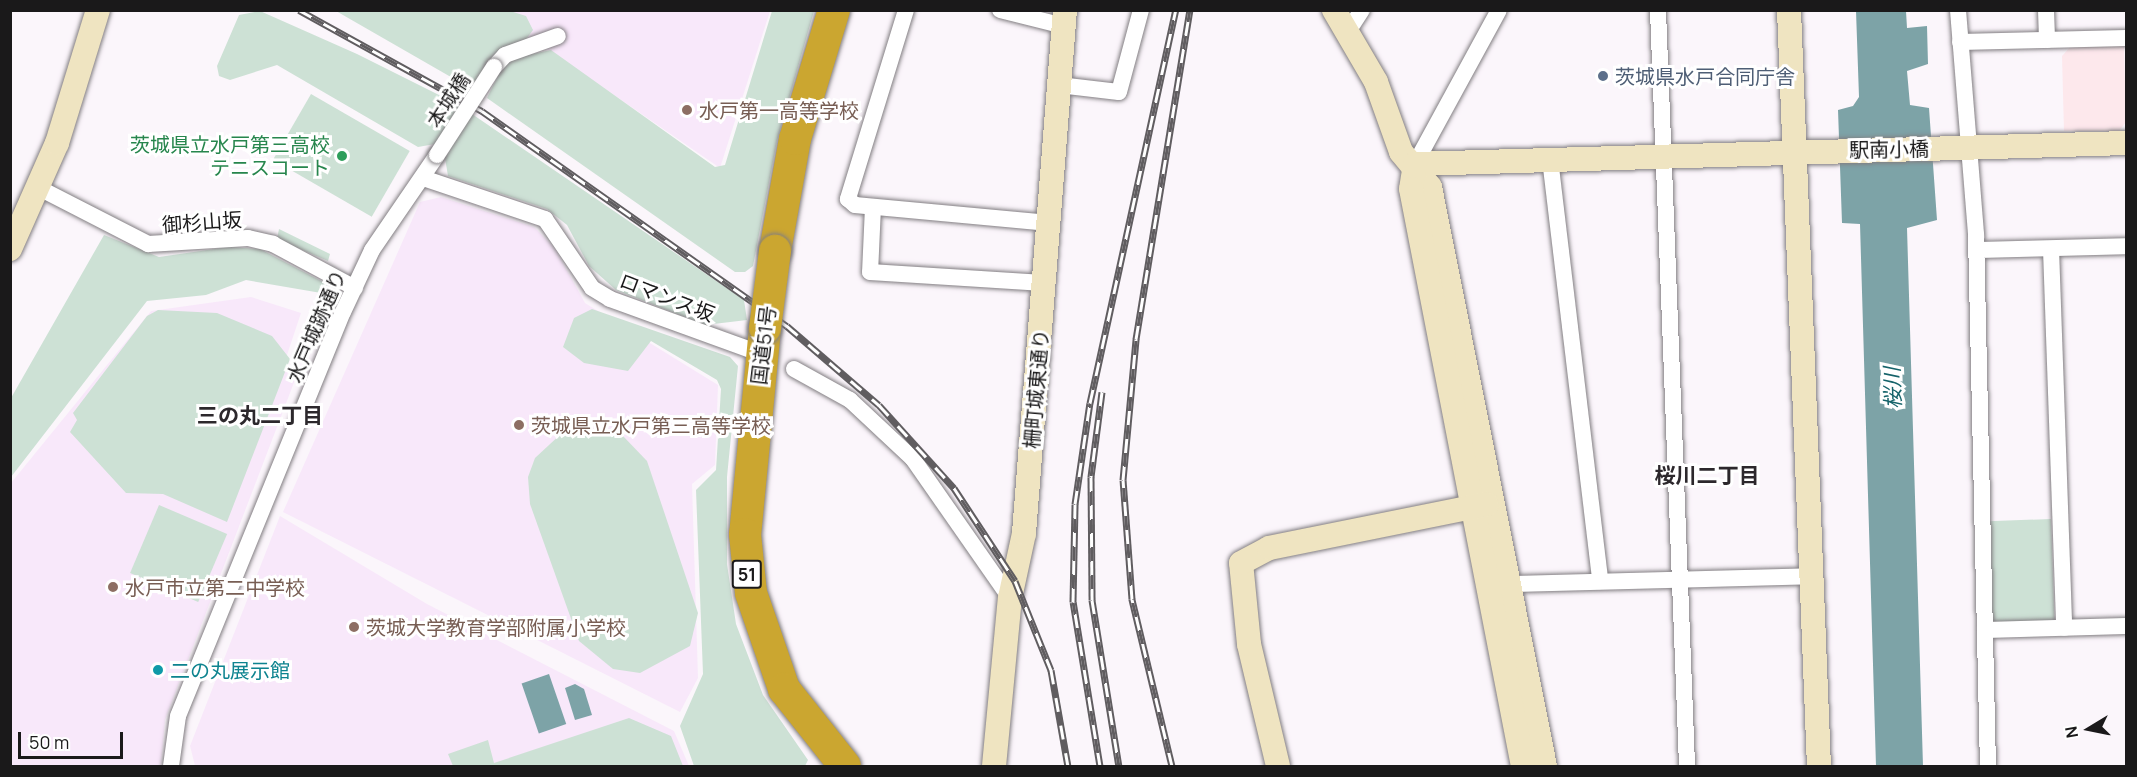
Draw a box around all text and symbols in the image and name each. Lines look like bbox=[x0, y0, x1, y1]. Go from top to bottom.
place label: 茨城県水戸合同庁舎 bbox=[1615, 64, 1795, 88]
street label: 本城橋 bbox=[422, 68, 474, 132]
marker: 茨城県水戸合同庁舎 bbox=[1596, 69, 1610, 83]
place label: 水戸第一高等学校 bbox=[699, 98, 859, 122]
marker: 水戸第一高等学校 bbox=[680, 103, 694, 117]
place label: 茨城県立水戸第三高校 テニスコート bbox=[130, 132, 330, 179]
street label: 駅南小橋 bbox=[1849, 136, 1929, 162]
marker: 茨城県立水戸第三高校 テニスコート bbox=[335, 149, 349, 163]
street label: 御杉山坂 bbox=[161, 207, 243, 237]
street label: 水戸城跡通り bbox=[282, 266, 350, 386]
street label: ロマンス坂 bbox=[616, 268, 718, 326]
street label: 国道51号 bbox=[746, 304, 780, 386]
street label: 柵町城東通り bbox=[1019, 328, 1053, 450]
water label: 桜川 bbox=[1879, 367, 1905, 409]
district label: 三の丸二丁目 bbox=[197, 402, 323, 428]
place label: 茨城県立水戸第三高等学校 bbox=[531, 413, 771, 437]
marker: 茨城県立水戸第三高等学校 bbox=[512, 418, 526, 432]
district label: 桜川二丁目 bbox=[1655, 462, 1759, 488]
road number: 51 bbox=[730, 559, 764, 589]
place label: 水戸市立第二中学校 bbox=[125, 575, 305, 599]
marker: 水戸市立第二中学校 bbox=[106, 580, 120, 594]
place label: 茨城大学教育学部附属小学校 bbox=[366, 615, 626, 639]
marker: 茨城大学教育学部附属小学校 bbox=[347, 620, 361, 634]
place label: 二の丸展示館 bbox=[170, 658, 290, 682]
marker: 二の丸展示館 bbox=[151, 663, 165, 677]
north arrow bbox=[2059, 699, 2119, 759]
scale bar bbox=[21, 720, 126, 758]
text: N bbox=[2059, 725, 2083, 740]
text: 50 m bbox=[29, 730, 69, 754]

